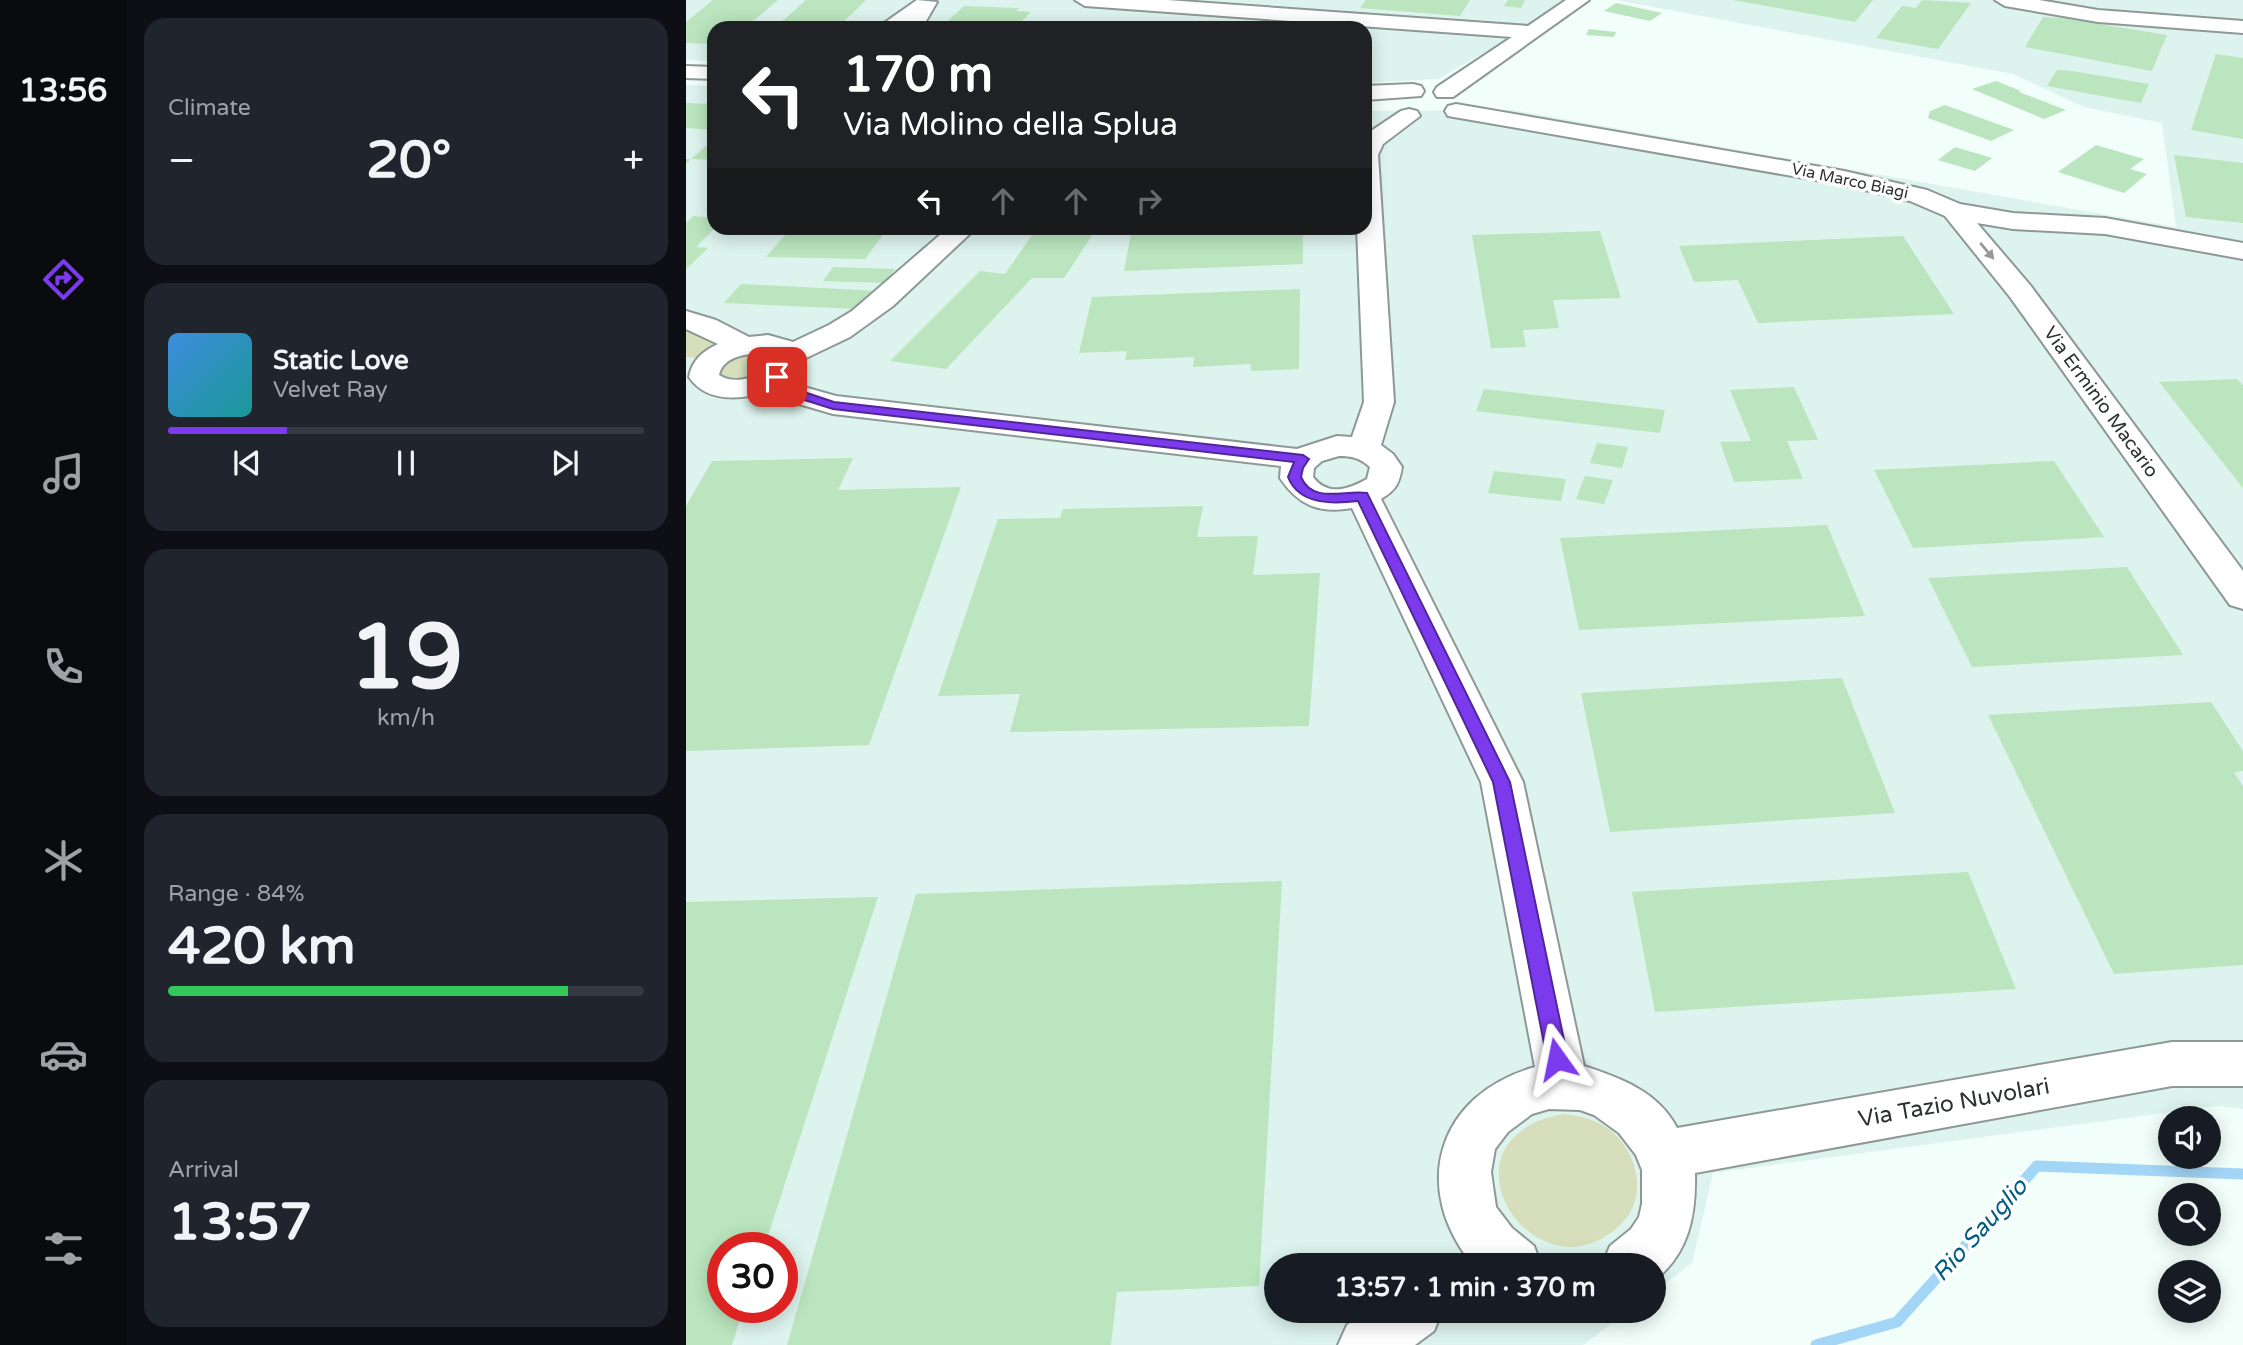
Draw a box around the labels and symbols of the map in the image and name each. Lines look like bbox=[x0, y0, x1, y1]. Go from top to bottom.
street label: Via Marco Biagi bbox=[1790, 159, 1910, 203]
one-way arrow bbox=[1979, 242, 1994, 260]
street label: Via Erminio Macario bbox=[2039, 322, 2163, 482]
pin bbox=[747, 347, 807, 407]
position arrow bbox=[1520, 1022, 1594, 1096]
street label: Via Tazio Nuvolari bbox=[1856, 1072, 2052, 1134]
water label: Rio Sauglio bbox=[1926, 1172, 2035, 1287]
speed limit sign: 30 bbox=[707, 1232, 798, 1323]

